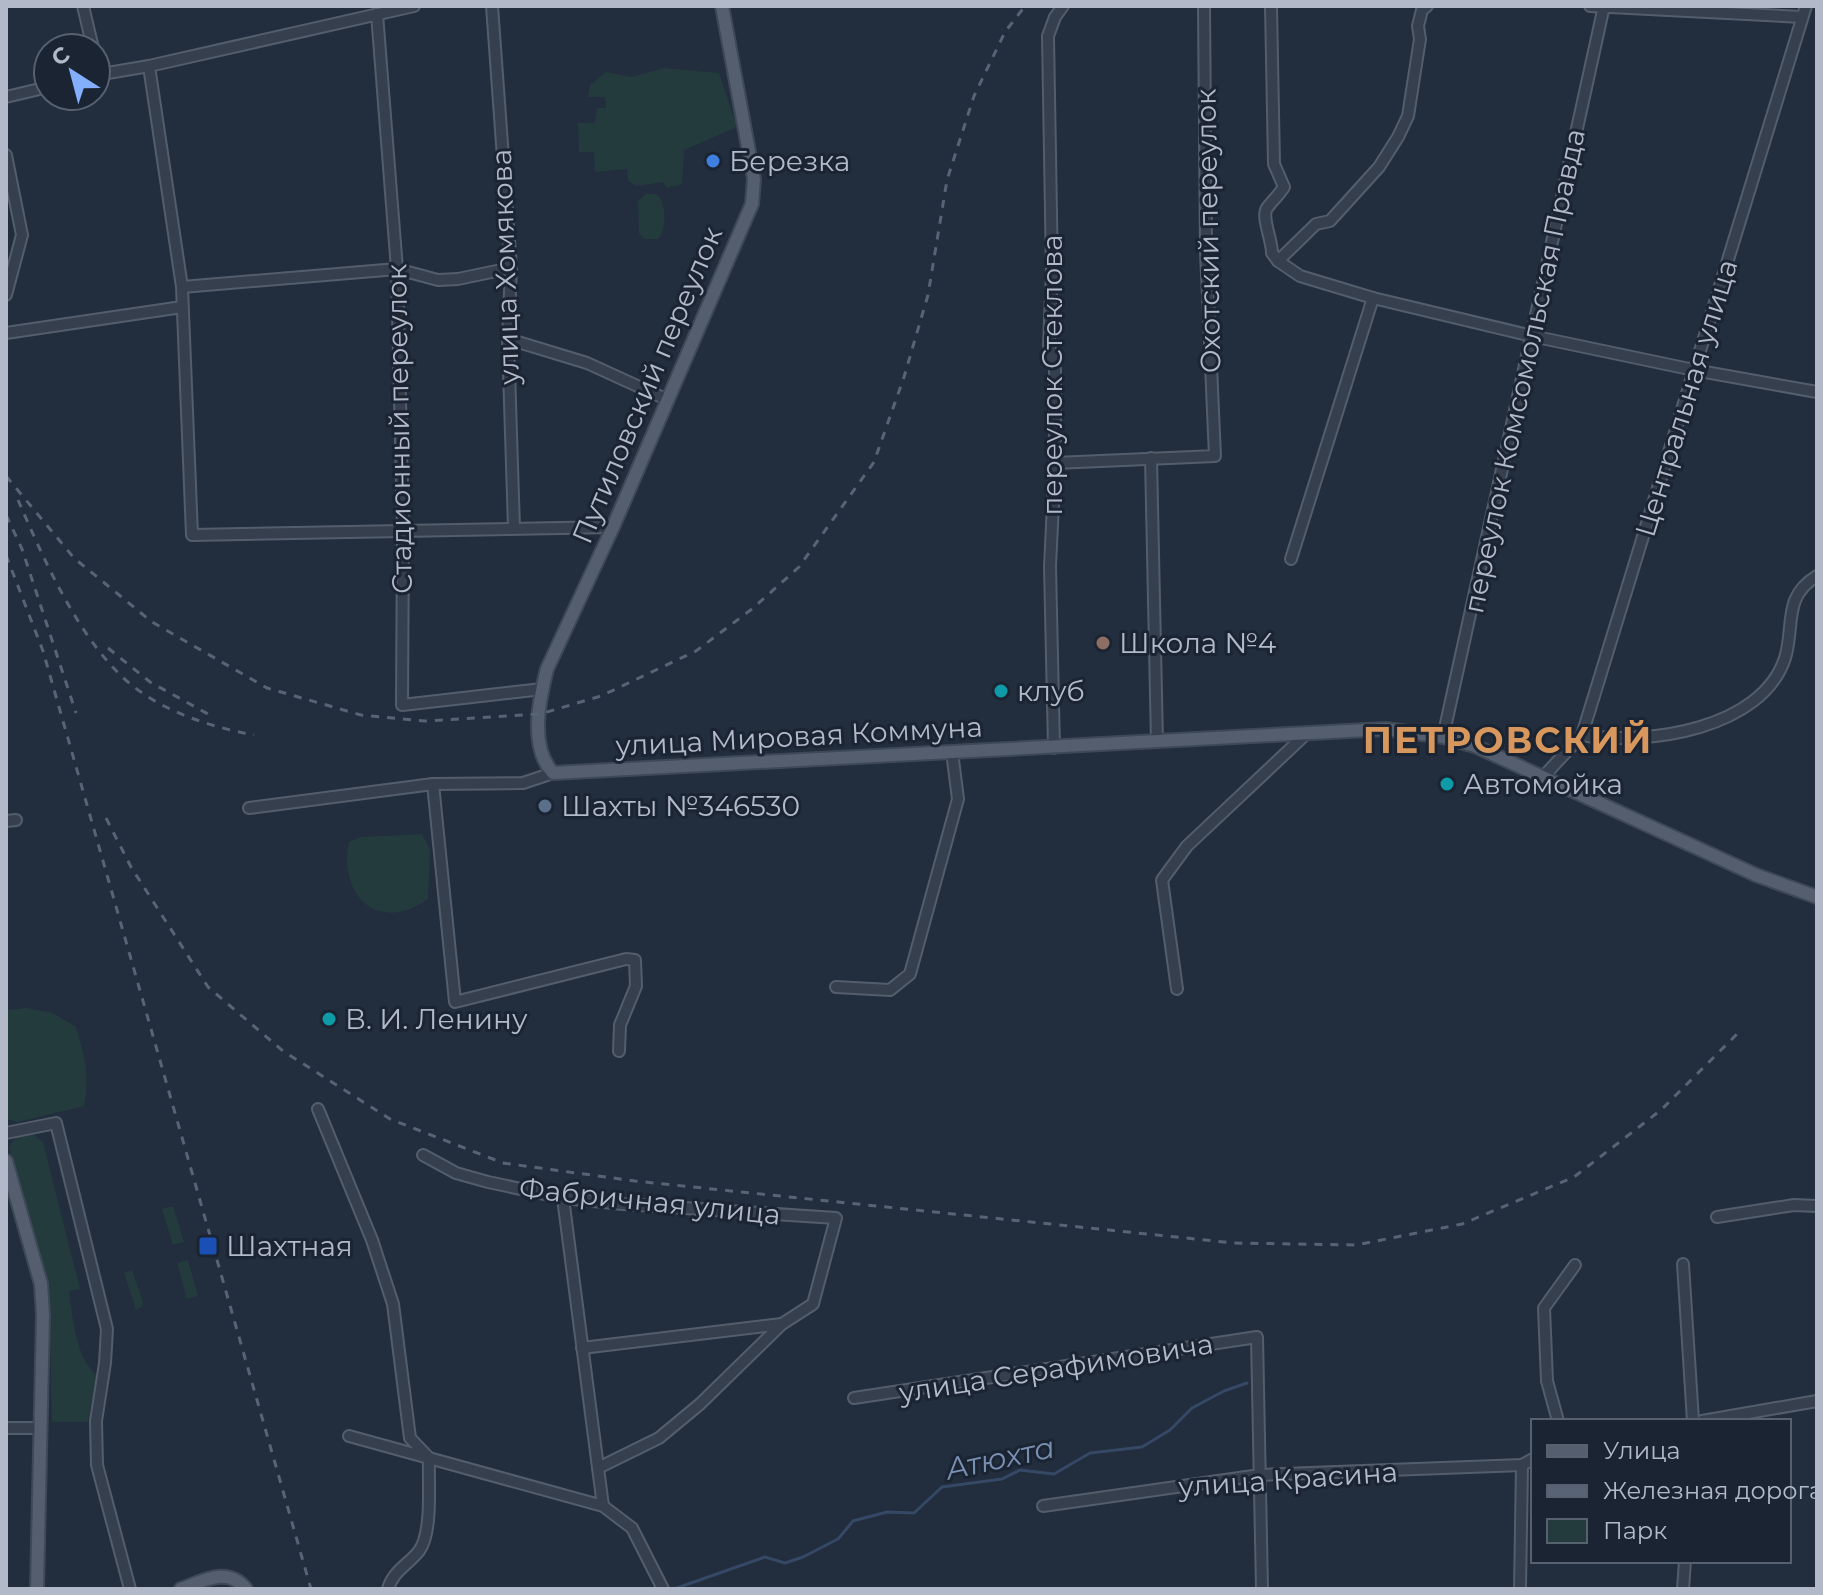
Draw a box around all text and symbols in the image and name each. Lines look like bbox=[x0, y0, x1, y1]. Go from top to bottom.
north arrow bbox=[32, 32, 112, 112]
text: С bbox=[46, 41, 75, 72]
street label: Охотский переулок bbox=[1189, 88, 1227, 374]
street label: переулок Комсомольская Правда bbox=[1456, 126, 1592, 616]
place label: Березка bbox=[729, 144, 850, 178]
street label: улица Хомякова bbox=[484, 149, 526, 386]
marker: Березка bbox=[704, 152, 722, 170]
street label: Путиловский переулок bbox=[565, 221, 729, 549]
street label: переулок Стеклова bbox=[1035, 234, 1069, 516]
street label: Центральная улица bbox=[1628, 255, 1744, 541]
street label: Стадионный переулок bbox=[379, 264, 419, 594]
place label: Школа №4 bbox=[1119, 626, 1277, 660]
marker: Школа №4 bbox=[1094, 634, 1112, 652]
place label: клуб bbox=[1017, 674, 1085, 708]
marker: клуб bbox=[992, 682, 1010, 700]
street label: улица Мировая Коммуна bbox=[614, 709, 983, 763]
district label: ПЕТРОВСКИЙ bbox=[1363, 718, 1653, 762]
place label: Автомойка bbox=[1463, 767, 1623, 801]
marker: Автомойка bbox=[1438, 775, 1456, 793]
place label: Шахты №346530 bbox=[561, 789, 800, 823]
marker: Шахты №346530 bbox=[536, 797, 554, 815]
place label: В. И. Ленину bbox=[345, 1002, 528, 1036]
marker: В. И. Ленину bbox=[320, 1010, 338, 1028]
street label: Фабричная улица bbox=[518, 1170, 782, 1232]
place label: Шахтная bbox=[226, 1229, 353, 1263]
marker: Шахтная bbox=[197, 1235, 219, 1257]
street label: улица Серафимовича bbox=[896, 1326, 1215, 1410]
legend bbox=[1531, 1419, 1791, 1563]
water label: Атюхта bbox=[940, 1428, 1058, 1488]
text: Улица bbox=[1603, 1436, 1681, 1465]
street label: улица Красина bbox=[1176, 1454, 1399, 1504]
text: Железная дорога bbox=[1603, 1476, 1823, 1505]
text: Парк bbox=[1603, 1516, 1667, 1545]

